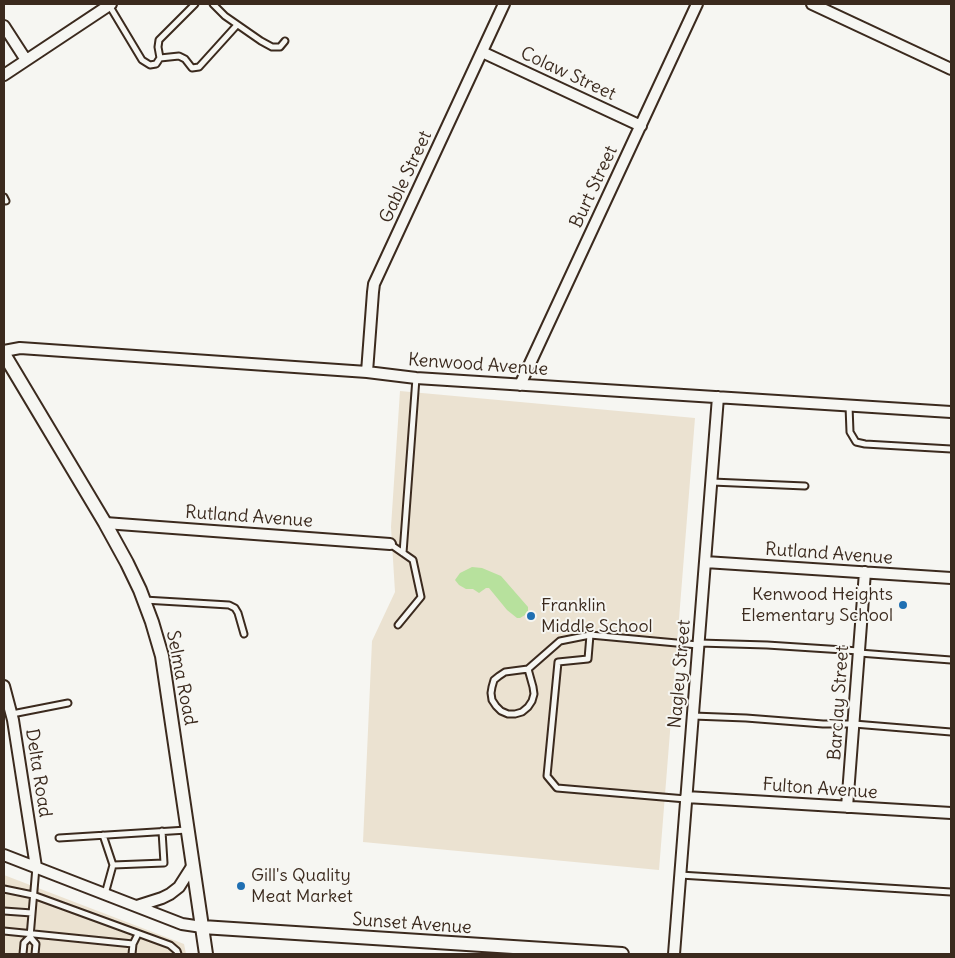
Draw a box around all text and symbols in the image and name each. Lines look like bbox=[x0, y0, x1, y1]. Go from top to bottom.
street label: Colaw Street bbox=[517, 43, 619, 105]
street label: Gable Street bbox=[375, 127, 437, 227]
street label: Burt Street bbox=[566, 143, 622, 231]
street label: Kenwood Avenue bbox=[407, 349, 549, 381]
street label: Rutland Avenue bbox=[184, 502, 314, 532]
street label: Rutland Avenue bbox=[764, 539, 894, 569]
place label: Kenwood Heights Elementary School bbox=[741, 584, 893, 626]
place label: Franklin Middle School bbox=[541, 595, 653, 638]
marker: Kenwood Heights Elementary School bbox=[897, 599, 909, 611]
marker: Franklin Middle School bbox=[525, 610, 537, 622]
street label: Nagley Street bbox=[664, 619, 696, 729]
street label: Selma Road bbox=[161, 629, 201, 727]
street label: Barclay Street bbox=[824, 645, 854, 761]
street label: Delta Road bbox=[20, 727, 56, 819]
street label: Fulton Avenue bbox=[762, 774, 878, 804]
place label: Gill's Quality Meat Market bbox=[251, 865, 353, 908]
marker: Gill's Quality Meat Market bbox=[235, 880, 247, 892]
street label: Sunset Avenue bbox=[352, 909, 472, 939]

